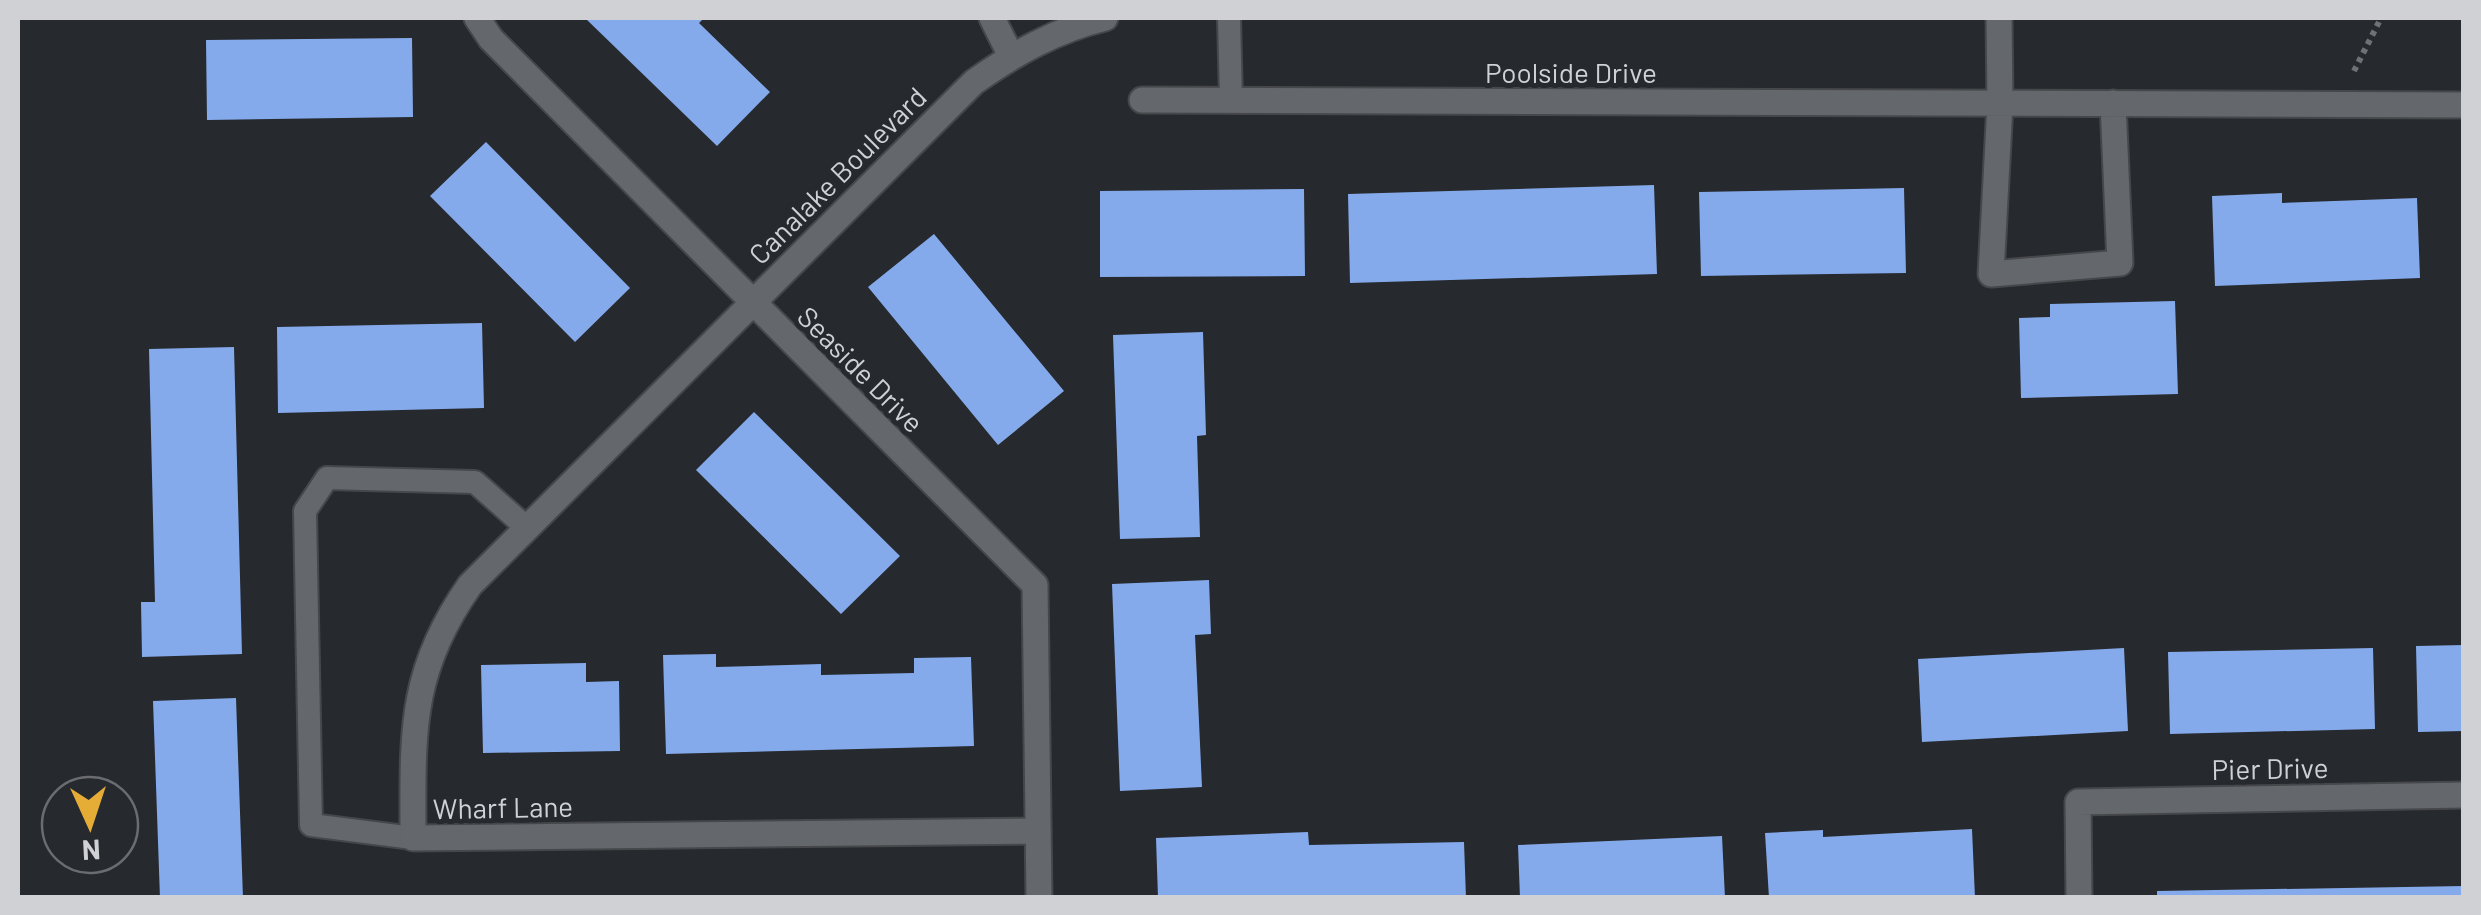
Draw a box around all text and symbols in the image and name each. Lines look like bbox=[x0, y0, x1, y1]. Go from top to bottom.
street label: Poolside Drive bbox=[1485, 55, 1657, 89]
street label: Canalake Boulevard bbox=[741, 79, 933, 271]
street label: Seaside Drive bbox=[791, 299, 931, 439]
street label: Pier Drive bbox=[2211, 750, 2329, 786]
north arrow bbox=[40, 775, 140, 875]
street label: Wharf Lane bbox=[433, 789, 573, 825]
text: N bbox=[81, 834, 102, 868]

